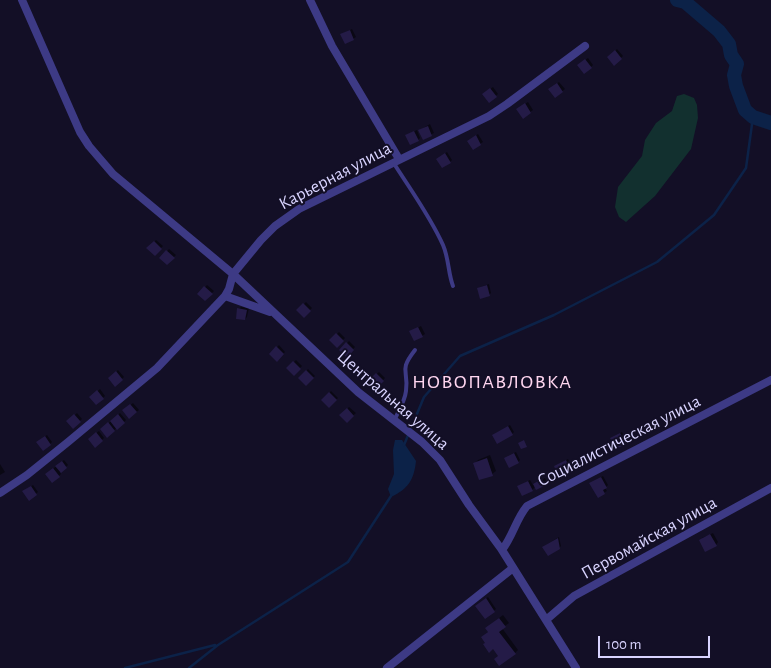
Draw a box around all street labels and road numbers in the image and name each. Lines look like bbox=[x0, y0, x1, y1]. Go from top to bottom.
street label: Карьерная улица bbox=[275, 137, 395, 215]
street label: Центральная улица bbox=[332, 345, 454, 455]
street label: Социалистическая улица bbox=[534, 390, 704, 492]
street label: Первомайская улица bbox=[577, 492, 721, 584]

